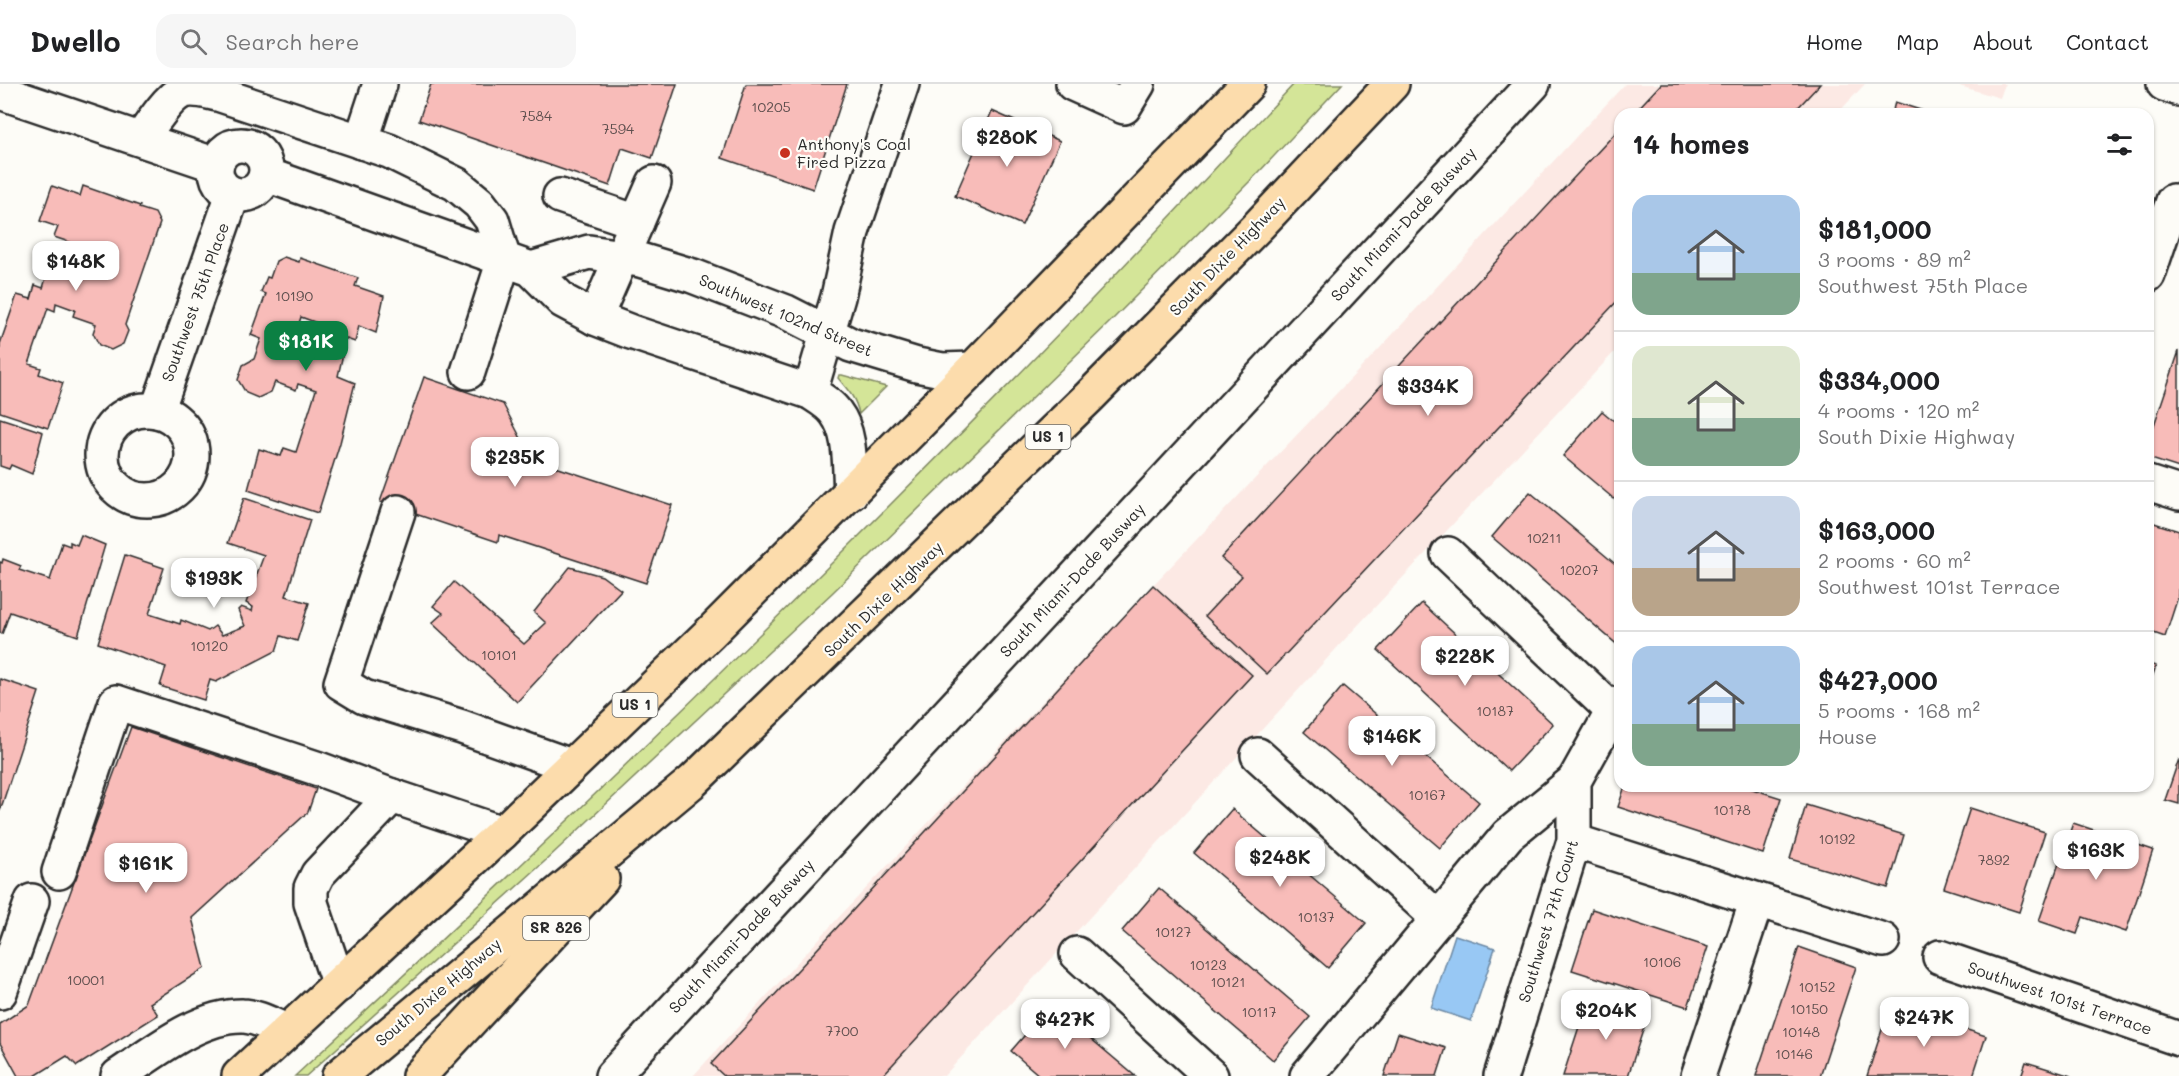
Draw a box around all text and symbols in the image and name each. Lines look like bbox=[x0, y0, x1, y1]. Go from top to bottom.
search box bbox=[156, 14, 576, 68]
text: Dwello bbox=[30, 23, 120, 59]
icon: search bbox=[177, 25, 210, 58]
text: Search here bbox=[225, 27, 359, 56]
text: Home bbox=[1806, 28, 1863, 55]
text: Map bbox=[1896, 28, 1939, 55]
text: About bbox=[1972, 28, 2033, 55]
text: Contact bbox=[2066, 28, 2149, 55]
house number: 10205 bbox=[751, 97, 791, 116]
house number: 7584 bbox=[520, 106, 553, 125]
pin: $280K bbox=[965, 117, 1049, 168]
house number: 7594 bbox=[602, 119, 635, 138]
text: $280K bbox=[976, 123, 1038, 149]
text: 14 homes bbox=[1632, 127, 1750, 161]
icon: filters bbox=[2103, 128, 2136, 161]
place label: Anthony's Coal Fired Pizza bbox=[797, 133, 911, 172]
street label: South Miami-Dade Busway bbox=[1325, 142, 1480, 305]
marker: Anthony's Coal Fired Pizza bbox=[778, 146, 792, 160]
street label: South Dixie Highway bbox=[1164, 192, 1289, 320]
text: $181,000 bbox=[1818, 212, 1931, 246]
street label: Southwest 75th Place bbox=[156, 219, 233, 384]
icon: home bbox=[1680, 219, 1752, 291]
pin: $148K bbox=[34, 241, 118, 292]
text: 3 rooms · 89 m² bbox=[1818, 246, 1971, 272]
text: $148K bbox=[46, 247, 106, 273]
street label: Southwest 102nd Street bbox=[696, 268, 876, 361]
text: Southwest 75th Place bbox=[1818, 272, 2028, 298]
house number: 10190 bbox=[275, 286, 313, 305]
pin: $181K bbox=[264, 321, 348, 372]
text: $181K bbox=[278, 327, 334, 353]
text: $334,000 bbox=[1818, 363, 1940, 397]
pin: $334K bbox=[1386, 366, 1470, 417]
icon: home bbox=[1680, 370, 1752, 442]
text: $334K bbox=[1397, 372, 1459, 398]
text: 4 rooms · 120 m² bbox=[1818, 397, 1979, 423]
text: South Dixie Highway bbox=[1818, 423, 2015, 449]
road number: US 1 bbox=[1026, 425, 1070, 449]
pin: $235K bbox=[473, 437, 557, 488]
text: $235K bbox=[485, 443, 545, 469]
street label: South Miami-Dade Busway bbox=[994, 498, 1149, 661]
text: $163,000 bbox=[1818, 513, 1935, 547]
icon: home bbox=[1680, 520, 1752, 592]
house number: 10211 bbox=[1526, 528, 1562, 547]
street label: South Dixie Highway bbox=[819, 536, 947, 661]
text: 2 rooms · 60 m² bbox=[1818, 547, 1971, 573]
pin: $193K bbox=[172, 558, 256, 609]
house number: 10207 bbox=[1559, 560, 1599, 579]
text: $193K bbox=[185, 564, 243, 590]
text: Southwest 101st Terrace bbox=[1818, 573, 2060, 599]
house number: 10120 bbox=[190, 636, 228, 655]
pin: $228K bbox=[1423, 636, 1507, 687]
text: $228K bbox=[1435, 642, 1495, 668]
house number: 10101 bbox=[481, 645, 517, 664]
text: $427,000 bbox=[1818, 663, 1938, 697]
icon: home bbox=[1680, 670, 1752, 742]
road number: US 1 bbox=[612, 693, 658, 717]
text: 5 rooms · 168 m² bbox=[1818, 697, 1980, 723]
house number: 10187 bbox=[1476, 701, 1514, 720]
pin: $146K bbox=[1350, 716, 1434, 767]
text: $146K bbox=[1362, 722, 1422, 748]
text: House bbox=[1818, 723, 1877, 749]
house number: 10167 bbox=[1408, 785, 1446, 804]
house number: 10178 bbox=[1713, 800, 1751, 819]
house number: 10192 bbox=[1818, 829, 1856, 848]
pin: $163K bbox=[2054, 830, 2138, 881]
text: $163K bbox=[2067, 836, 2125, 862]
pin: $248K bbox=[1238, 837, 1322, 888]
street label: Southwest 77th Court bbox=[1513, 837, 1582, 1005]
pin: $161K bbox=[104, 843, 188, 894]
text: $248K bbox=[1249, 843, 1311, 869]
text: $161K bbox=[118, 849, 174, 875]
house number: 7892 bbox=[1978, 850, 2010, 869]
street label: South Miami-Dade Busway bbox=[663, 854, 818, 1017]
house number: 10137 bbox=[1297, 907, 1335, 926]
road number: SR 826 bbox=[523, 916, 589, 940]
house number: 10127 bbox=[1155, 922, 1192, 941]
street label: South Dixie Highway bbox=[371, 933, 505, 1050]
house number: 10106 bbox=[1643, 952, 1681, 971]
house number: 10123 bbox=[1189, 955, 1227, 974]
street label: Southwest 101st Terrace bbox=[1965, 956, 2155, 1039]
house number: 10001 bbox=[67, 970, 105, 989]
house number: 10121 bbox=[1210, 972, 1246, 991]
house number: 10152 bbox=[1798, 977, 1836, 996]
pin: $204K bbox=[1564, 990, 1648, 1041]
text: $204K bbox=[1575, 996, 1637, 1022]
pin: $247K bbox=[1882, 997, 1966, 1048]
pin: $427K bbox=[1023, 999, 1107, 1050]
house number: 10150 bbox=[1790, 999, 1828, 1018]
house number: 10117 bbox=[1241, 1002, 1277, 1021]
text: $247K bbox=[1894, 1003, 1954, 1029]
text: $427K bbox=[1035, 1005, 1095, 1031]
house number: 7700 bbox=[826, 1021, 859, 1040]
house number: 10148 bbox=[1782, 1022, 1820, 1041]
house number: 10146 bbox=[1775, 1044, 1813, 1063]

